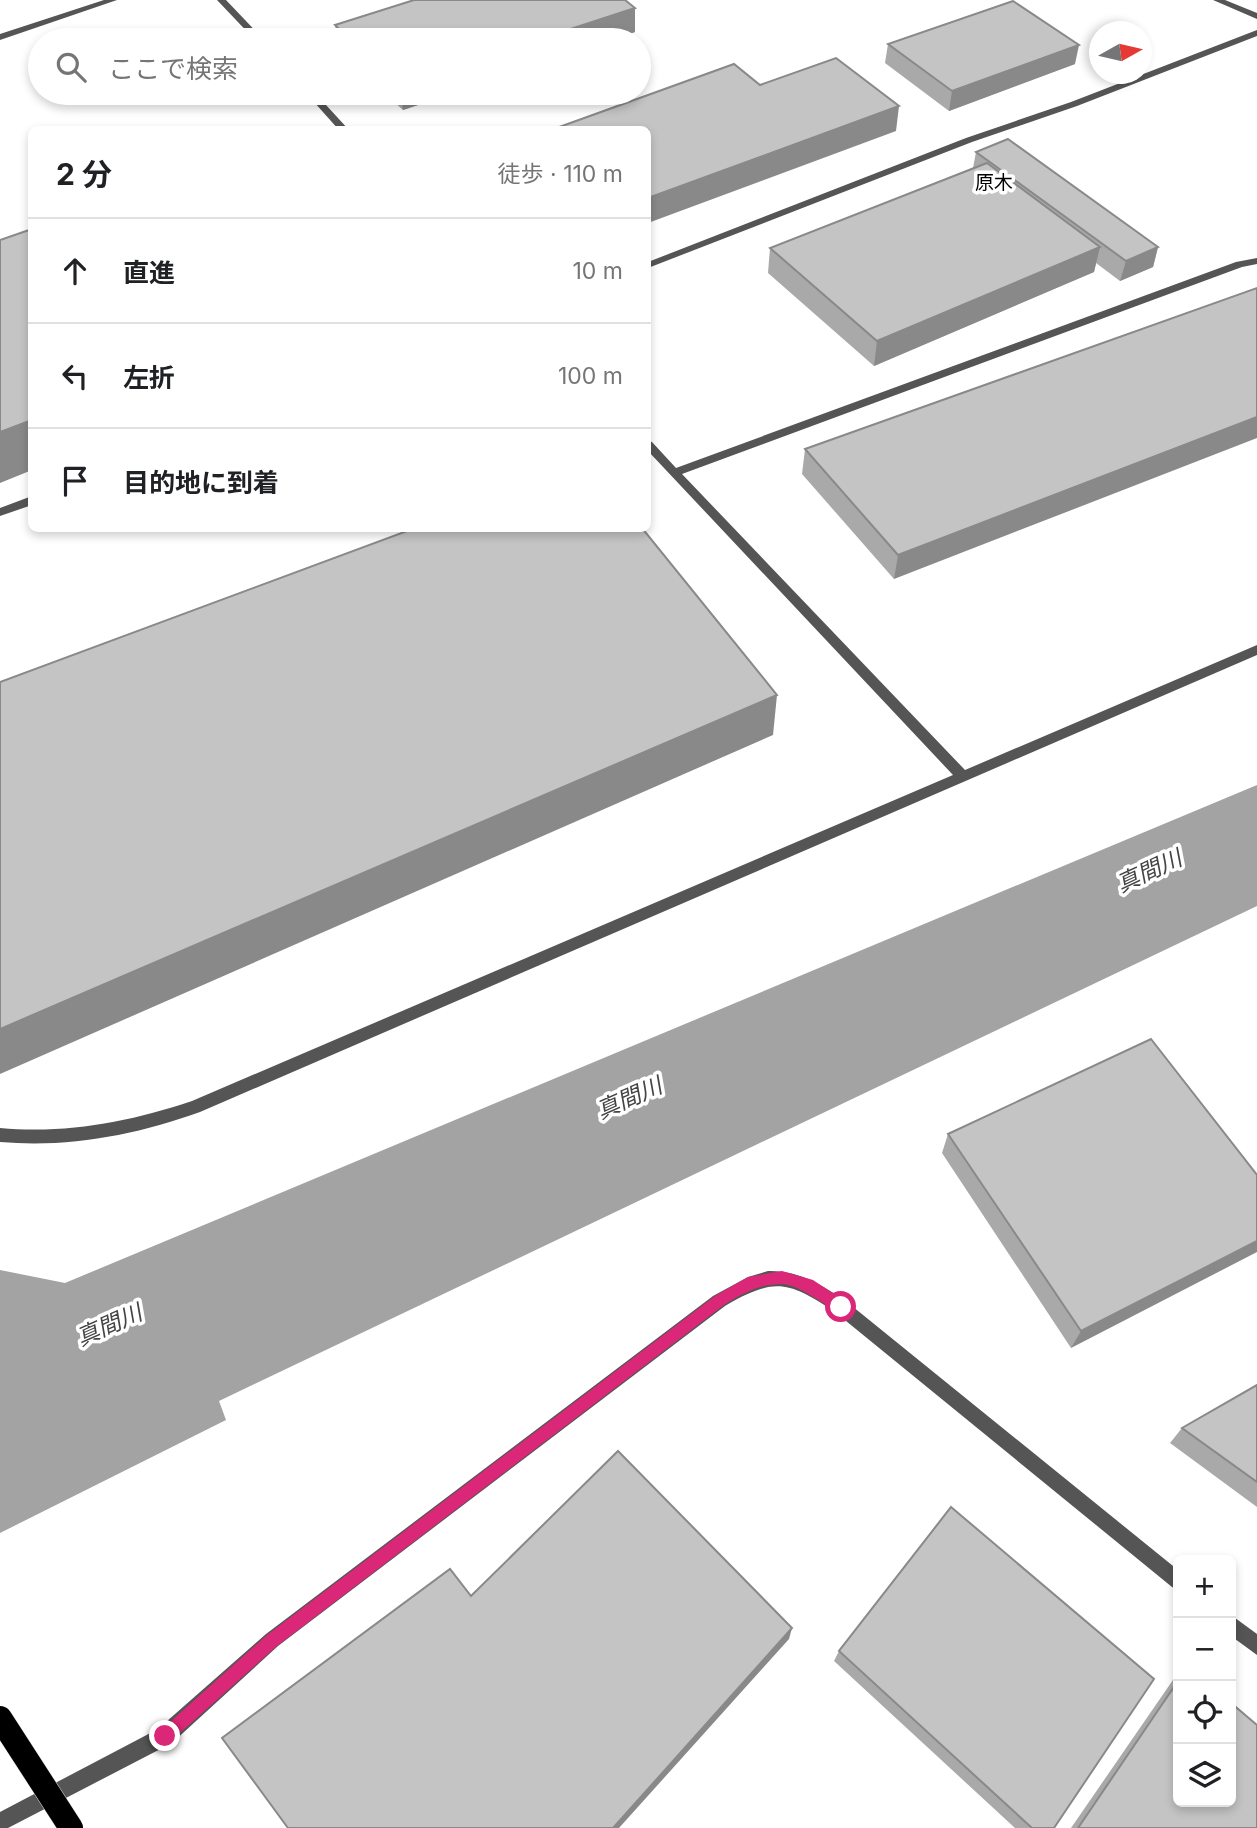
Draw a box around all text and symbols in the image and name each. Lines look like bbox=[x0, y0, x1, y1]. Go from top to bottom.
north arrow bbox=[1089, 21, 1152, 84]
search box bbox=[28, 28, 651, 105]
icon: search bbox=[52, 48, 90, 86]
text: ここで検索 bbox=[108, 53, 238, 84]
text: 2 分 bbox=[56, 156, 112, 192]
text: 徒歩 · 110 m bbox=[498, 160, 623, 188]
district label: 原木 bbox=[975, 171, 1013, 194]
icon: ahead bbox=[56, 252, 94, 290]
text: 直進 bbox=[123, 257, 175, 288]
text: 10 m bbox=[573, 257, 623, 285]
icon: left bbox=[56, 357, 94, 395]
text: 左折 bbox=[123, 362, 175, 393]
text: 100 m bbox=[558, 362, 623, 390]
icon: arrive bbox=[56, 462, 94, 500]
text: 目的地に到着 bbox=[123, 467, 279, 498]
water label: 真間川 bbox=[1112, 842, 1189, 898]
water label: 真間川 bbox=[592, 1070, 669, 1125]
route start bbox=[825, 1291, 856, 1322]
water label: 真間川 bbox=[72, 1297, 149, 1352]
map controls bbox=[1173, 1555, 1236, 1807]
button: + bbox=[1173, 1555, 1236, 1618]
button: − bbox=[1173, 1618, 1236, 1681]
button: locate bbox=[1173, 1681, 1236, 1744]
route end bbox=[149, 1720, 180, 1751]
button: layers bbox=[1173, 1744, 1236, 1807]

